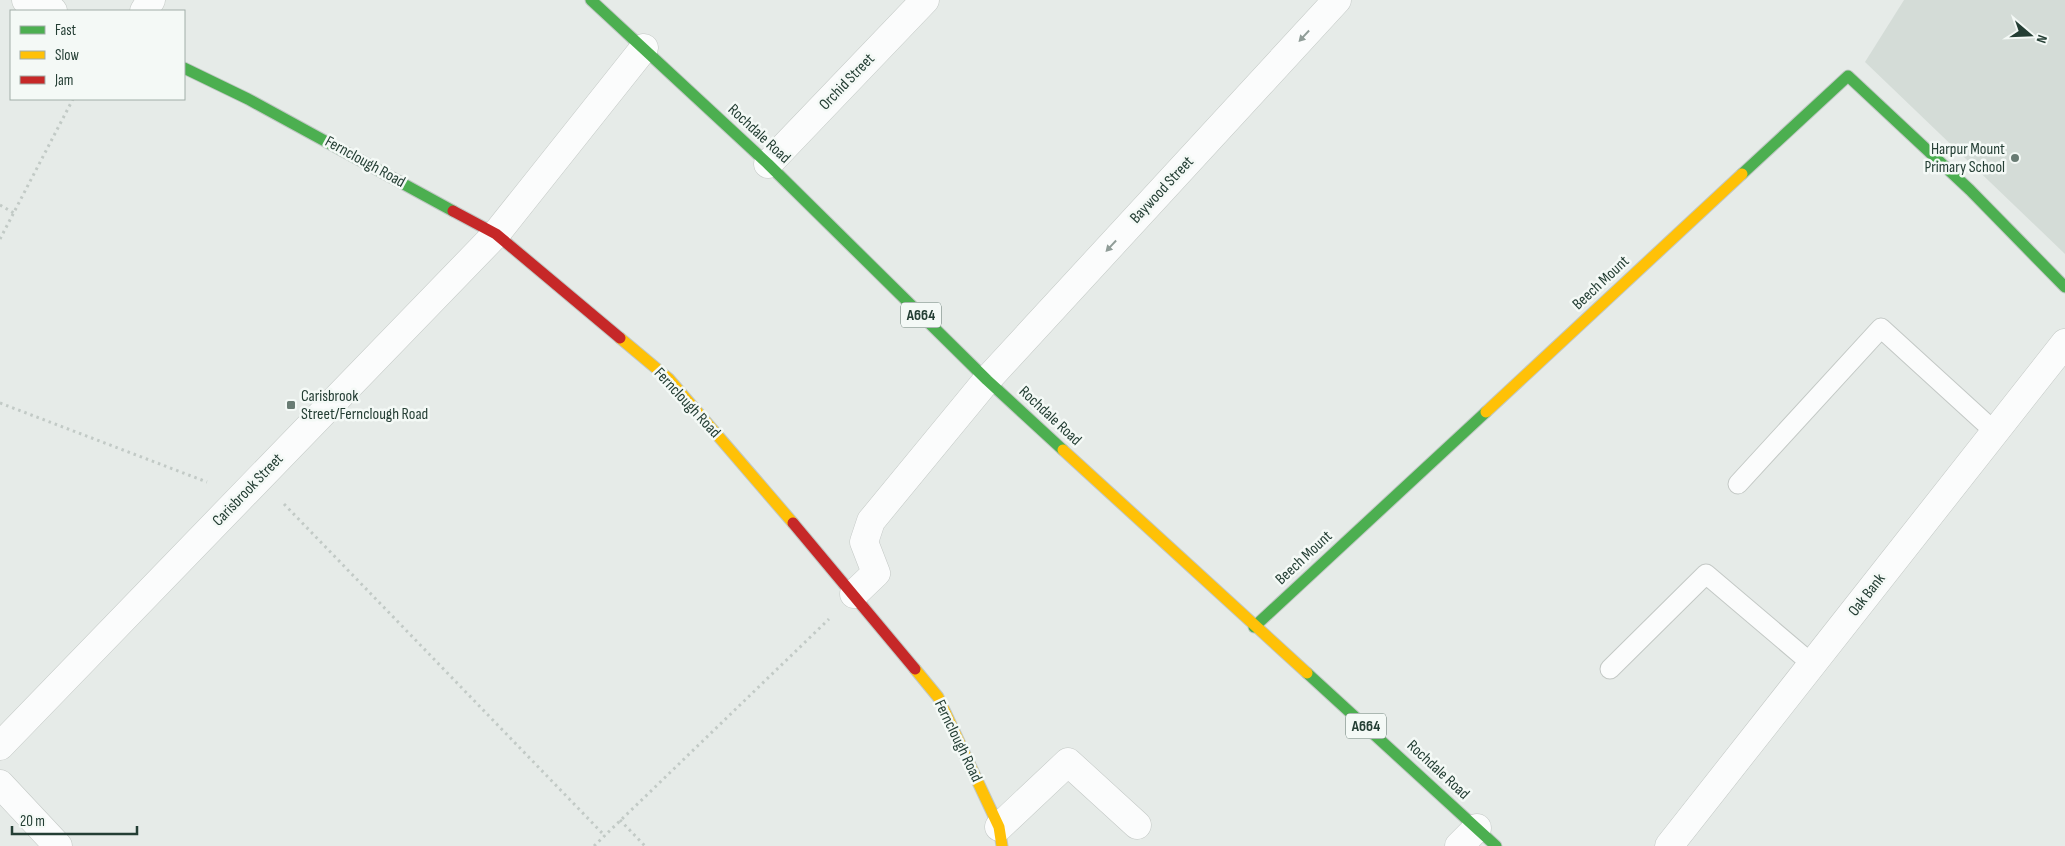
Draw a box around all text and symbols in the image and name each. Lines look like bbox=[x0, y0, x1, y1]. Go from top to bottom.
legend bbox=[10, 10, 185, 100]
north arrow bbox=[2005, 10, 2055, 60]
text: Fast bbox=[55, 21, 77, 40]
one-way arrow bbox=[1298, 29, 1310, 41]
text: N bbox=[2033, 33, 2051, 45]
text: Slow bbox=[55, 46, 79, 65]
street label: Orchid Street bbox=[815, 50, 879, 114]
text: Jam bbox=[54, 71, 73, 90]
street label: Rochdale Road bbox=[724, 100, 794, 168]
street label: Fernclough Road bbox=[322, 132, 408, 192]
place label: Harpur Mount Primary School bbox=[1924, 140, 2005, 177]
marker: Harpur Mount Primary School bbox=[2009, 152, 2021, 164]
street label: Baywood Street bbox=[1126, 153, 1198, 227]
one-way arrow bbox=[1105, 239, 1117, 251]
street label: Beech Mount bbox=[1569, 252, 1633, 314]
road number: A664 bbox=[901, 302, 941, 328]
street label: Fernclough Road bbox=[650, 364, 724, 442]
street label: Rochdale Road bbox=[1015, 382, 1085, 450]
place label: Carisbrook Street/Fernclough Road bbox=[301, 387, 428, 424]
marker: Carisbrook Street/Fernclough Road bbox=[285, 399, 297, 411]
street label: Carisbrook Street bbox=[209, 450, 287, 530]
street label: Beech Mount bbox=[1272, 527, 1336, 589]
street label: Oak Bank bbox=[1844, 570, 1890, 620]
street label: Fernclough Road bbox=[930, 697, 986, 785]
road number: A664 bbox=[1346, 714, 1386, 738]
street label: Rochdale Road bbox=[1403, 736, 1473, 804]
scale bar bbox=[12, 804, 138, 836]
text: 20 m bbox=[20, 812, 45, 831]

